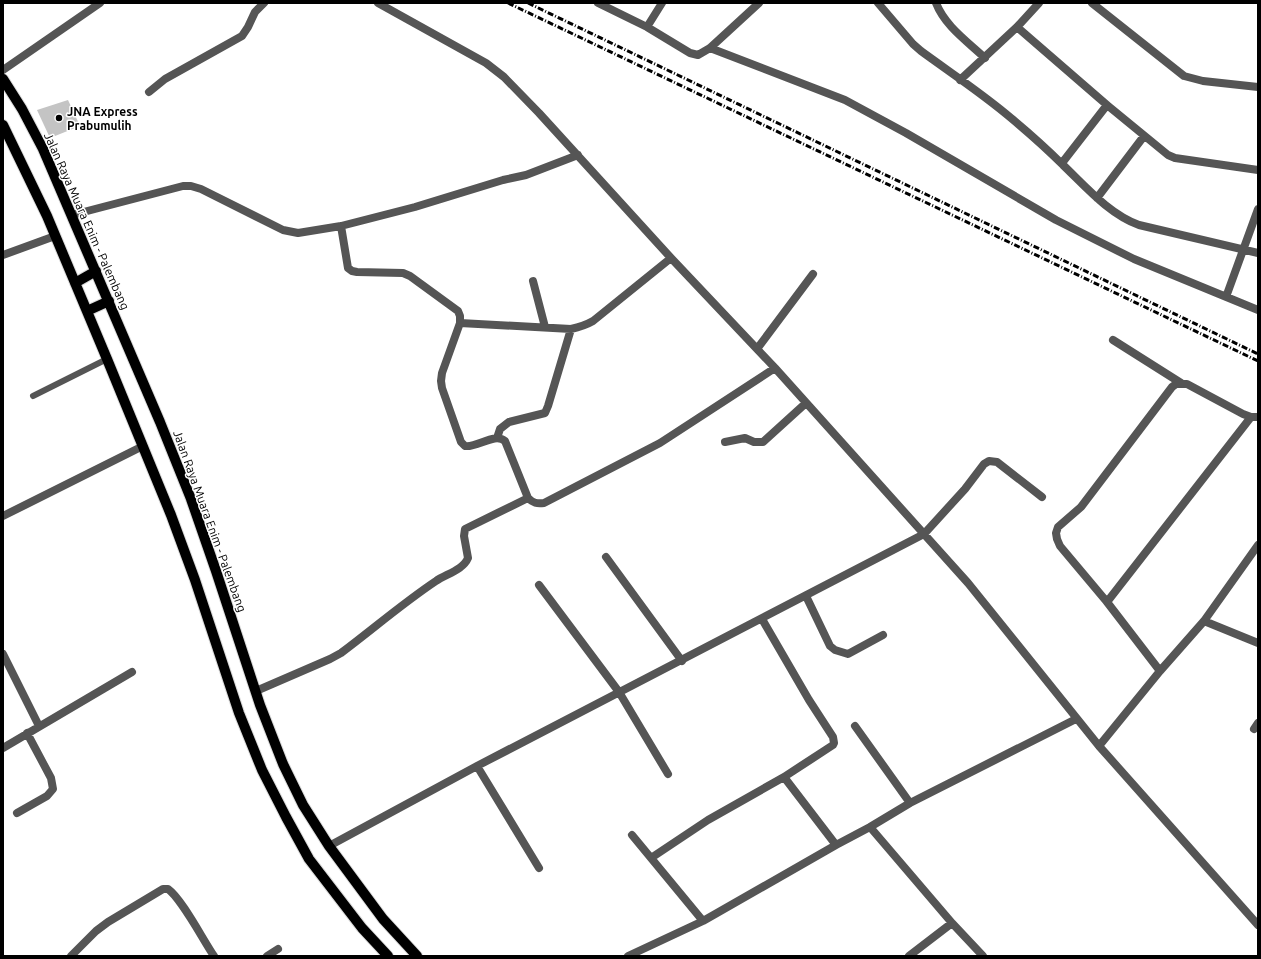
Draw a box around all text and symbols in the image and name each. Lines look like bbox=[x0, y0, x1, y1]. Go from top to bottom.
place label: JNA Express Prabumulih bbox=[67, 105, 138, 132]
marker: JNA Express Prabumulih bbox=[54, 113, 64, 123]
street label: Jalan Raya Muara Enim - Palembang bbox=[42, 131, 132, 311]
street label: Jalan Raya Muara Enim - Palembang bbox=[171, 428, 249, 614]

